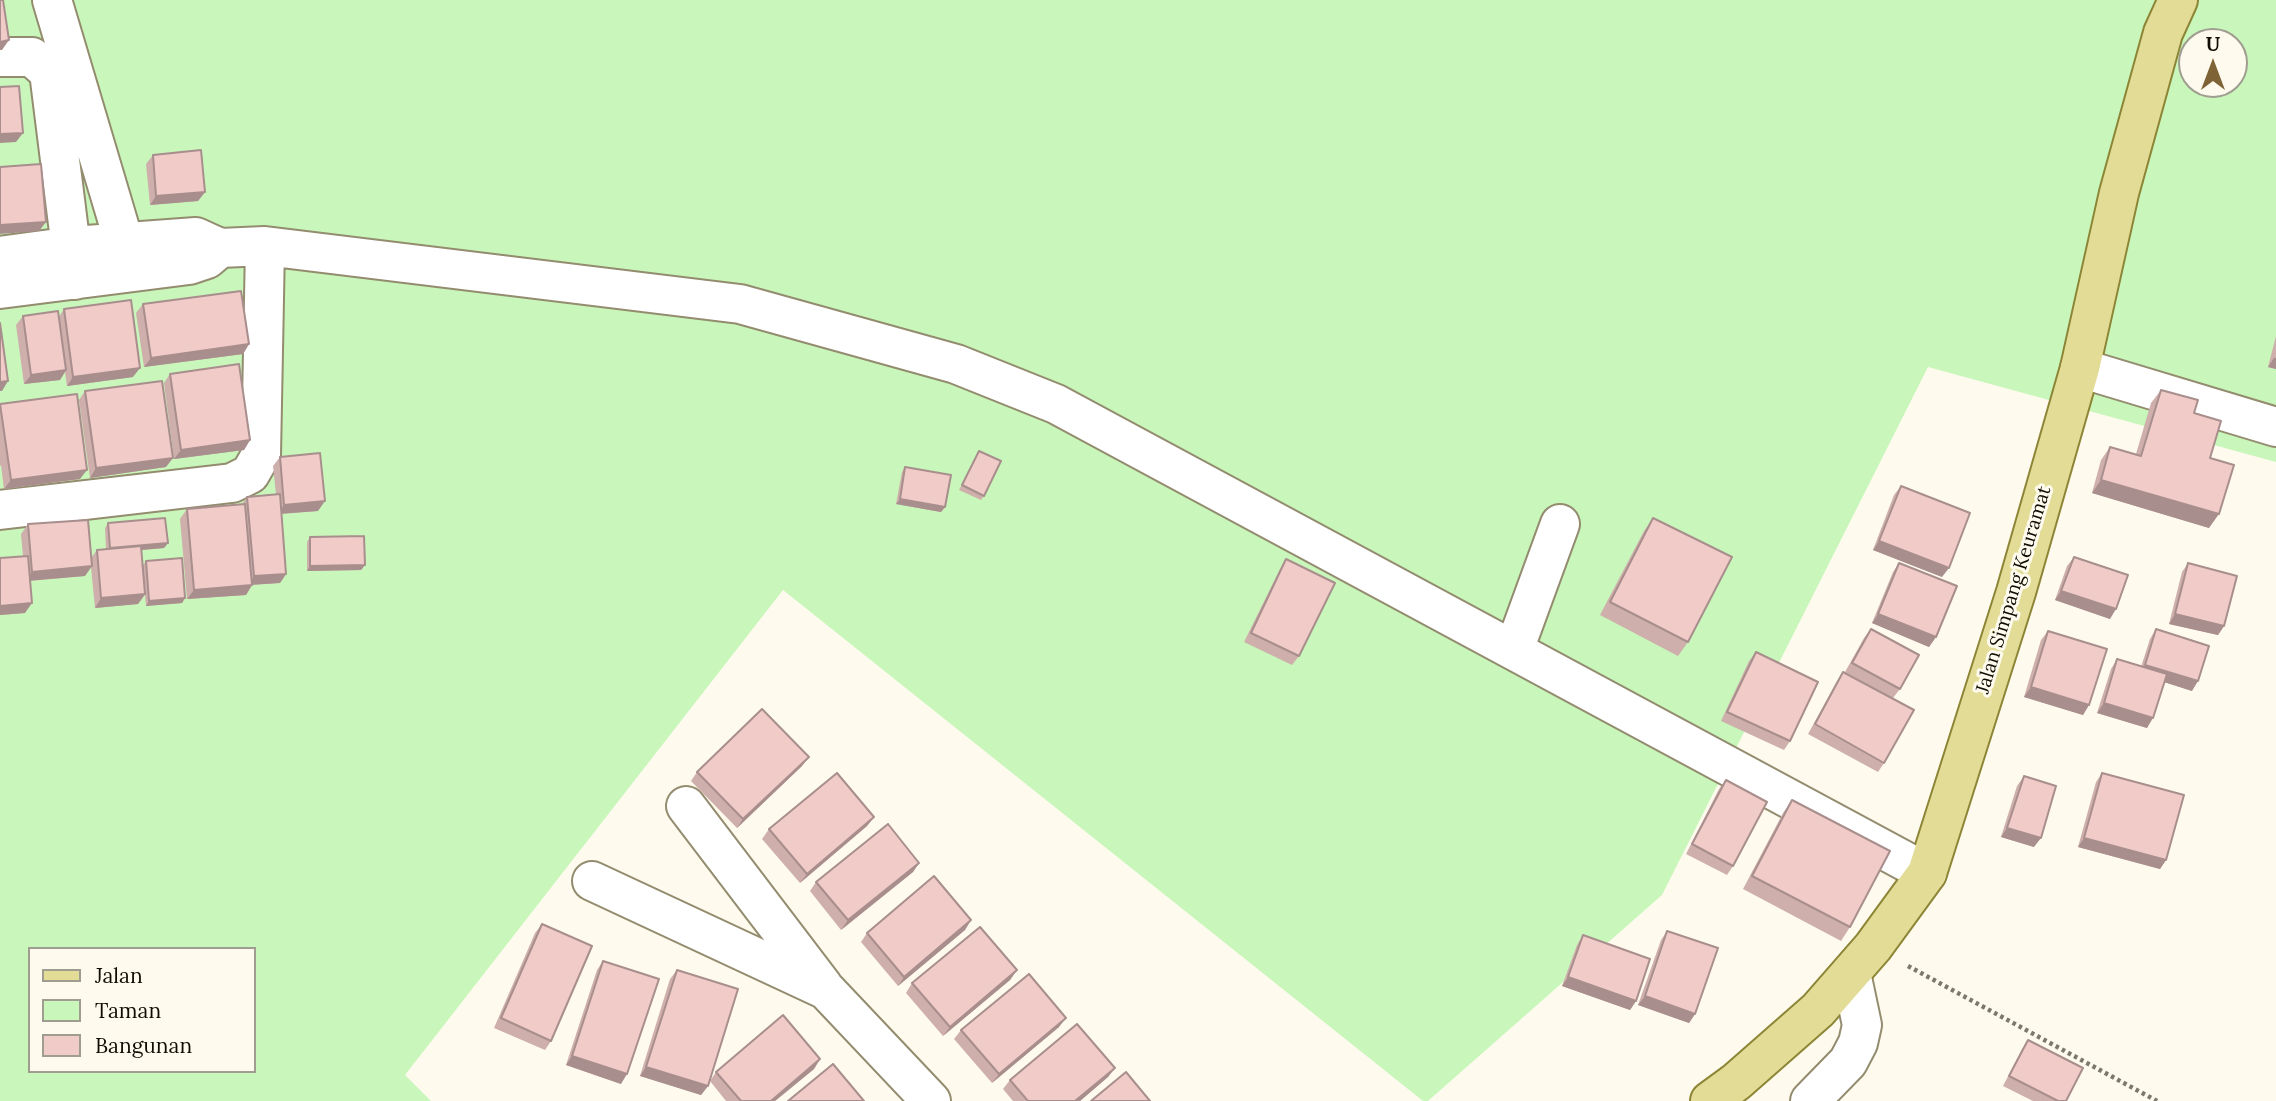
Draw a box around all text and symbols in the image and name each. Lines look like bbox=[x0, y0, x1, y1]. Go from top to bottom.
north arrow bbox=[2178, 28, 2248, 98]
text: U bbox=[2206, 32, 2220, 56]
street label: Jalan Simpang Keuramat bbox=[1972, 484, 2056, 696]
legend bbox=[28, 947, 256, 1073]
text: Jalan bbox=[95, 962, 143, 989]
text: Taman bbox=[95, 997, 161, 1024]
text: Bangunan bbox=[95, 1032, 192, 1059]

